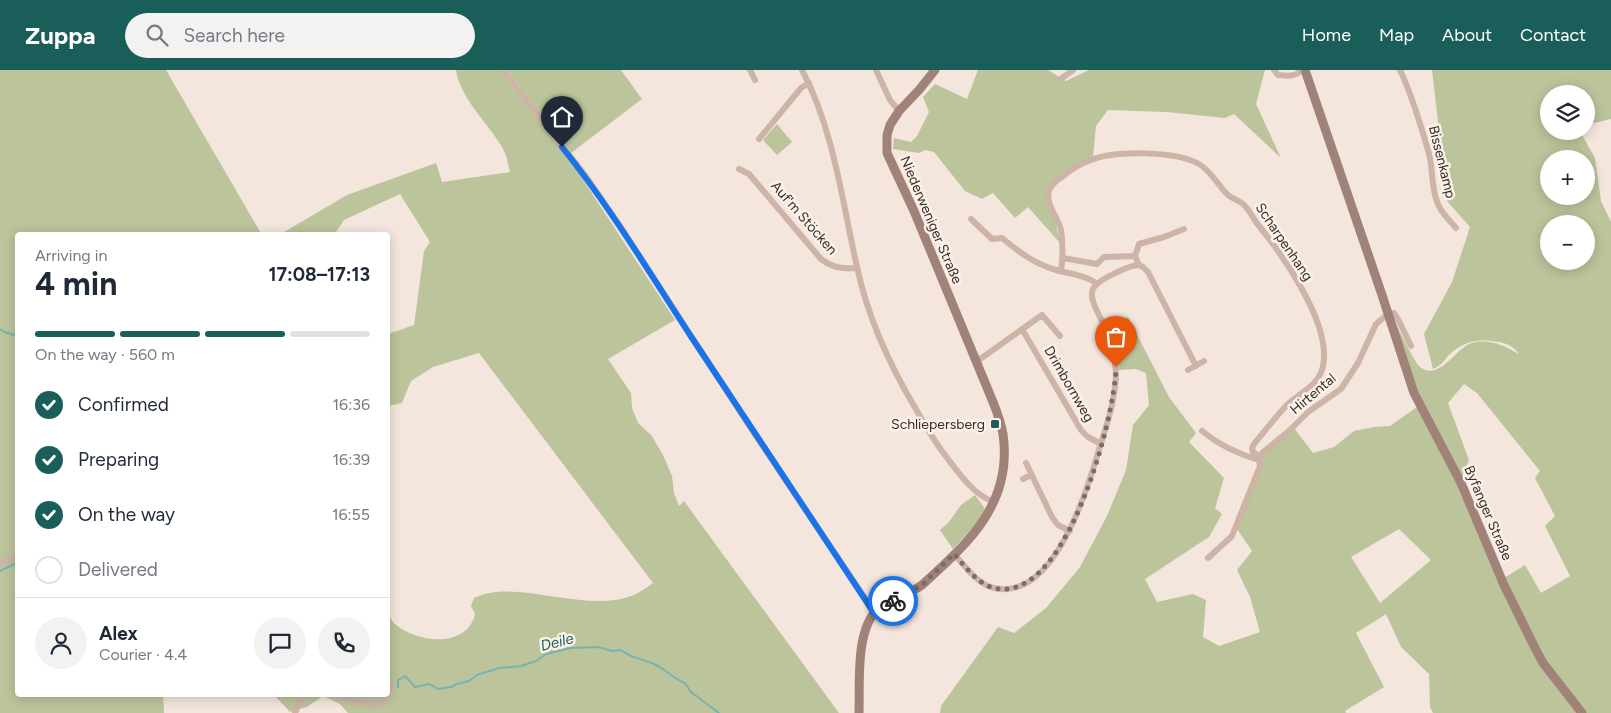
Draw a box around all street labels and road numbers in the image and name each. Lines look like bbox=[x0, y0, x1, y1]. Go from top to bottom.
street label: Bissenkamp bbox=[1425, 124, 1459, 200]
street label: Niederweniger Straße bbox=[896, 154, 966, 287]
street label: Auf'm Stöcken bbox=[767, 178, 841, 259]
street label: Scharpenhang bbox=[1252, 200, 1316, 284]
street label: Drimbornweg bbox=[1040, 343, 1098, 425]
street label: Hirtental bbox=[1287, 370, 1339, 418]
street label: Byfanger Straße bbox=[1460, 463, 1516, 563]

